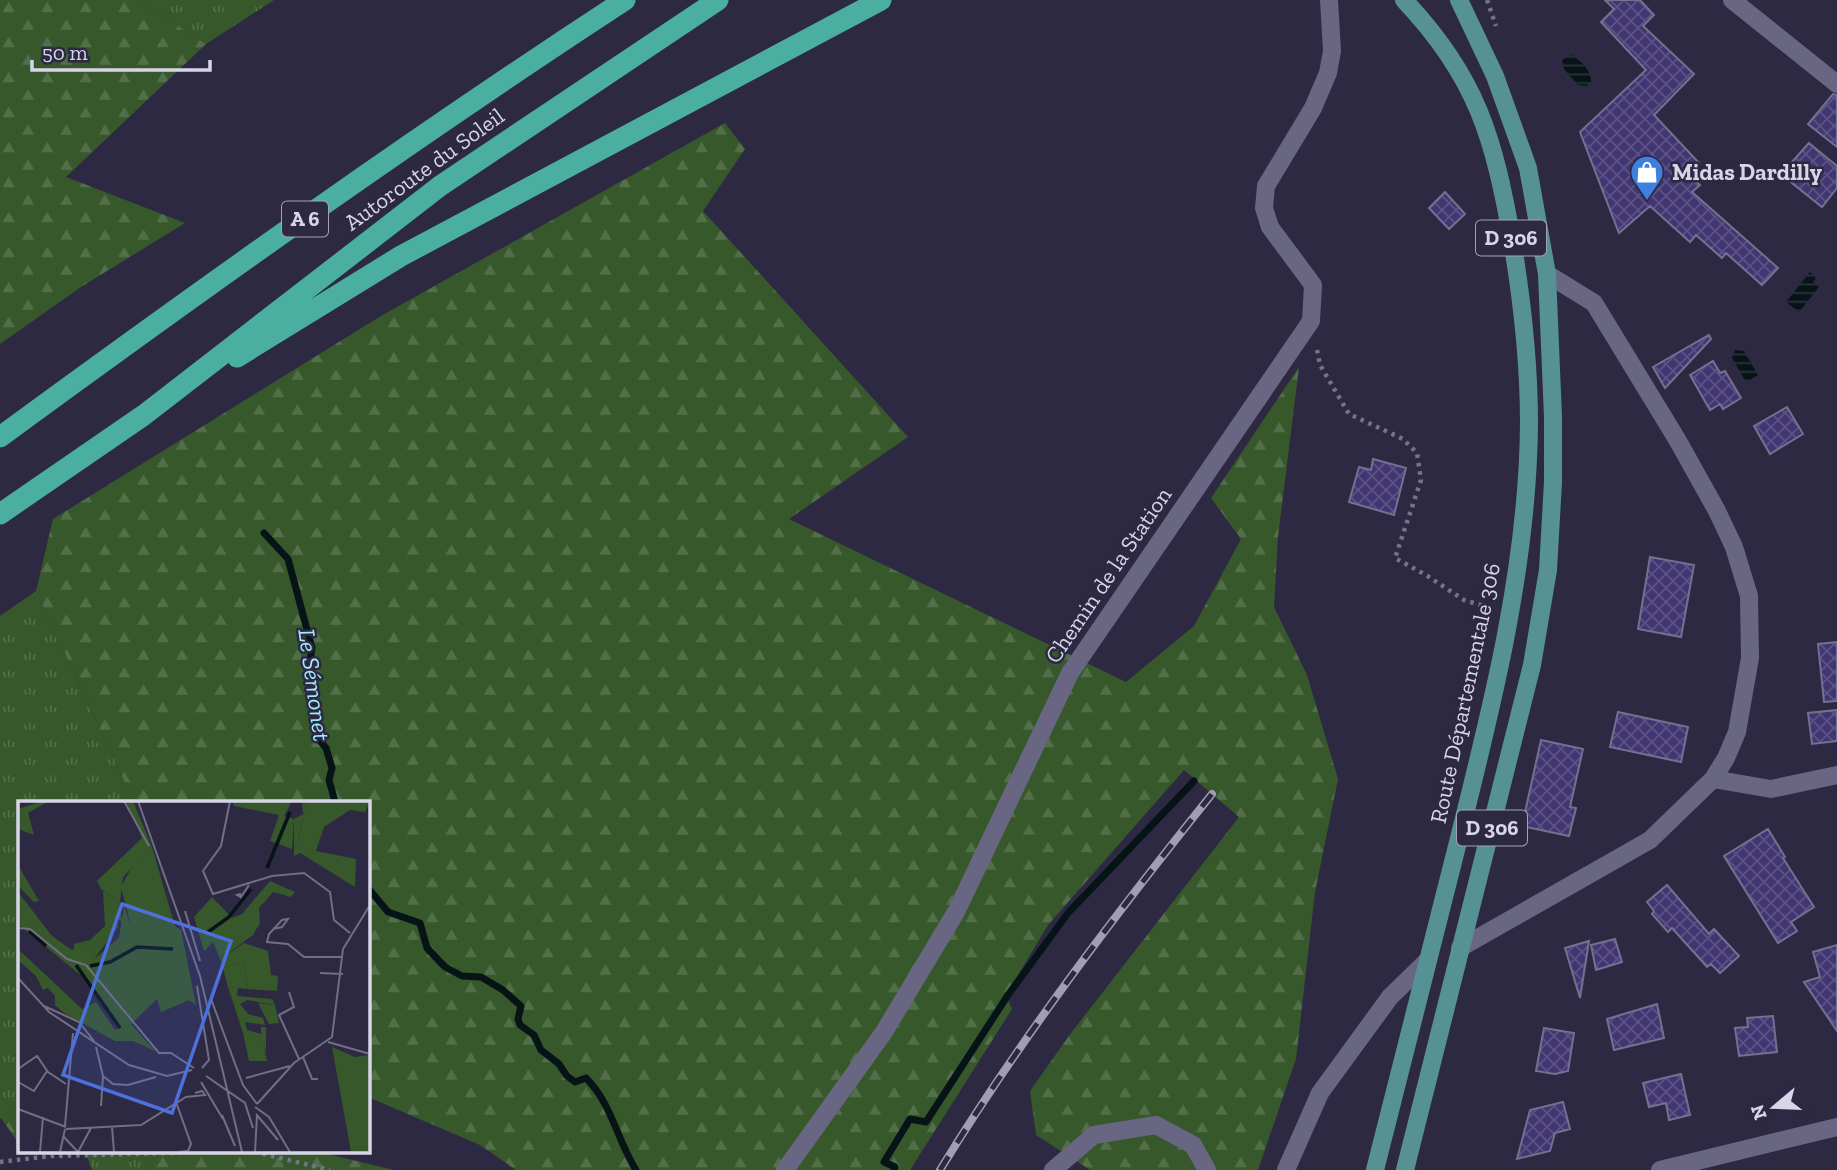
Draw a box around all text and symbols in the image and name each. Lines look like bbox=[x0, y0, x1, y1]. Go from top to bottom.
scale bar bbox=[32, 28, 210, 72]
text: 50 m bbox=[42, 40, 88, 65]
street label: Autoroute du Soleil bbox=[339, 102, 509, 236]
shop icon: Midas Dardilly bbox=[1628, 153, 1666, 202]
place label: Midas Dardilly bbox=[1672, 158, 1823, 186]
road number: A 6 bbox=[282, 202, 328, 236]
road number: D 306 bbox=[1476, 220, 1546, 256]
street label: Chemin de la Station bbox=[1039, 482, 1177, 668]
street label: Route Départementale 306 bbox=[1424, 560, 1506, 826]
water label: Le Sémonet bbox=[292, 627, 337, 743]
inset map bbox=[18, 801, 369, 1152]
road number: D 306 bbox=[1457, 810, 1527, 846]
north arrow bbox=[1739, 1072, 1809, 1142]
text: N bbox=[1745, 1102, 1772, 1123]

